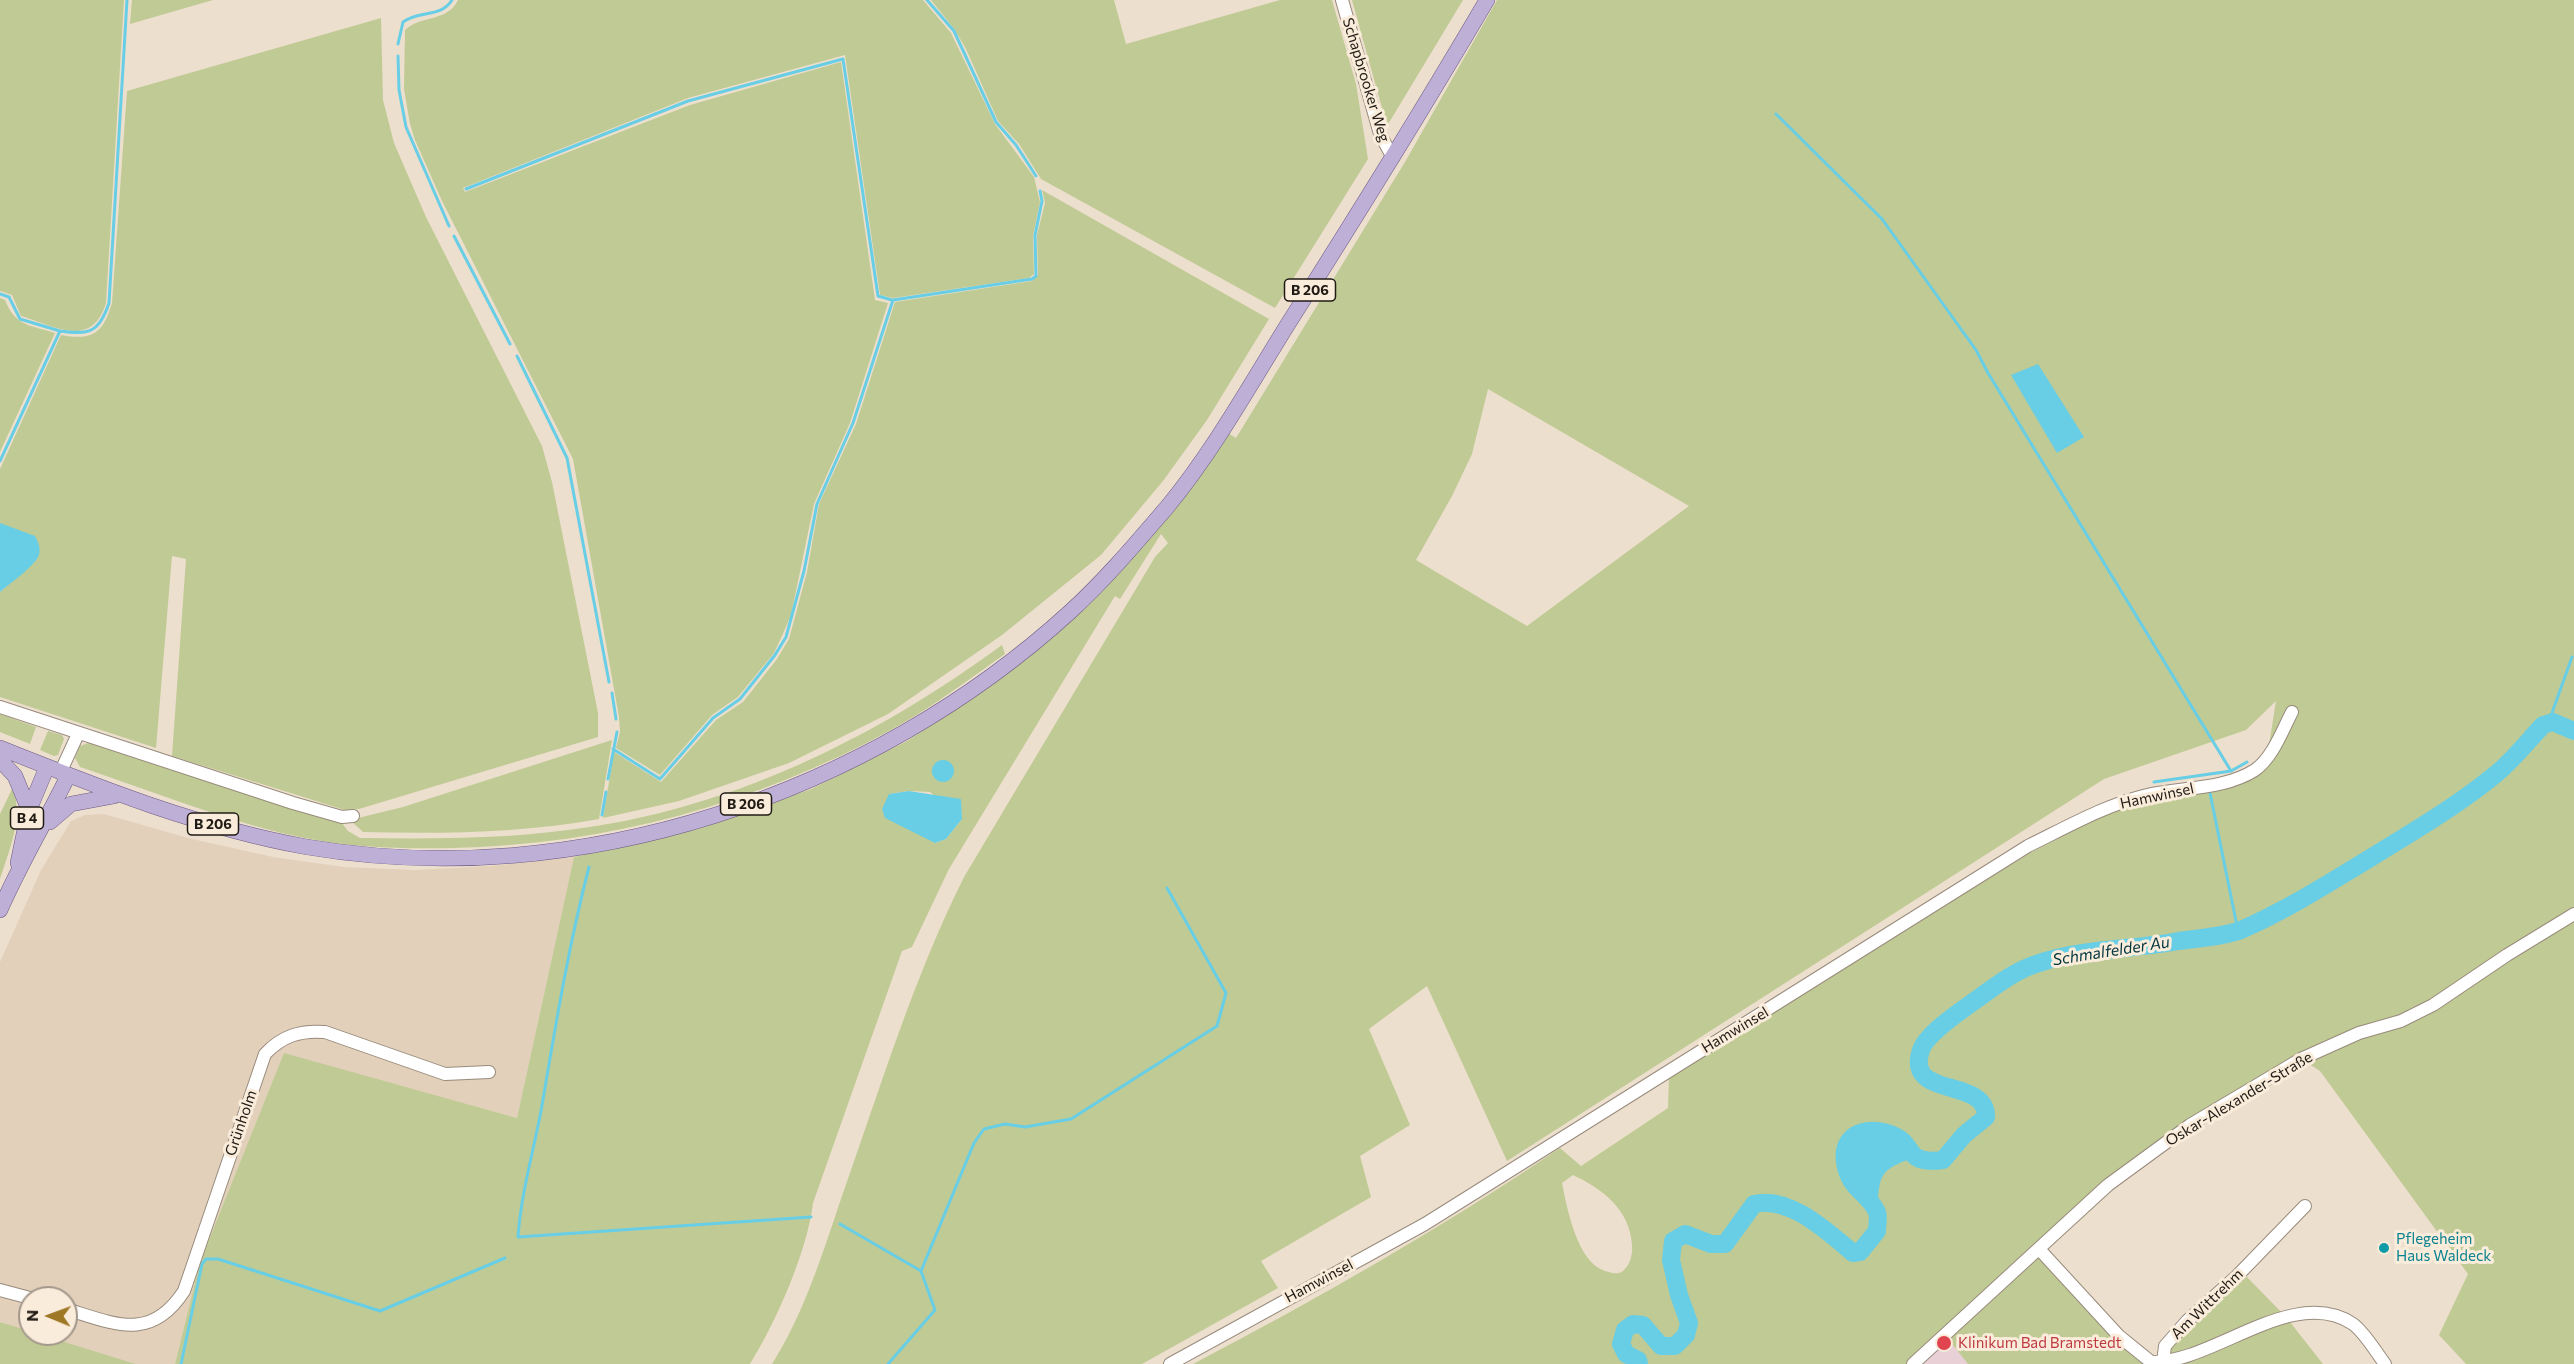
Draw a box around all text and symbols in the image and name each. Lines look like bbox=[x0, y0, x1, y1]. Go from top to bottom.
street label: Schapbrooker Weg bbox=[1339, 16, 1393, 144]
road number: B 206 bbox=[1284, 279, 1336, 301]
street label: Hamwinsel bbox=[2118, 779, 2196, 813]
road number: B 206 bbox=[720, 793, 771, 815]
road number: B 4 bbox=[10, 807, 44, 829]
road number: B 206 bbox=[188, 813, 238, 835]
water label: Schmalfelder Au bbox=[2051, 932, 2171, 970]
street label: Hamwinsel bbox=[1698, 1003, 1772, 1057]
street label: Oskar-Alexander-Straße bbox=[2162, 1048, 2316, 1150]
street label: Grünholm bbox=[221, 1088, 261, 1158]
place label: Pflegeheim Haus Waldeck bbox=[2396, 1230, 2491, 1265]
marker: Pflegeheim Haus Waldeck bbox=[2377, 1241, 2391, 1255]
street label: Hamwinsel bbox=[1282, 1255, 1356, 1307]
street label: Am Wittrehm bbox=[2167, 1265, 2247, 1343]
north arrow bbox=[18, 1286, 78, 1346]
text: N bbox=[22, 1310, 41, 1322]
marker: Klinikum Bad Bramstedt bbox=[1935, 1334, 1953, 1352]
place label: Klinikum Bad Bramstedt bbox=[1958, 1334, 2122, 1352]

